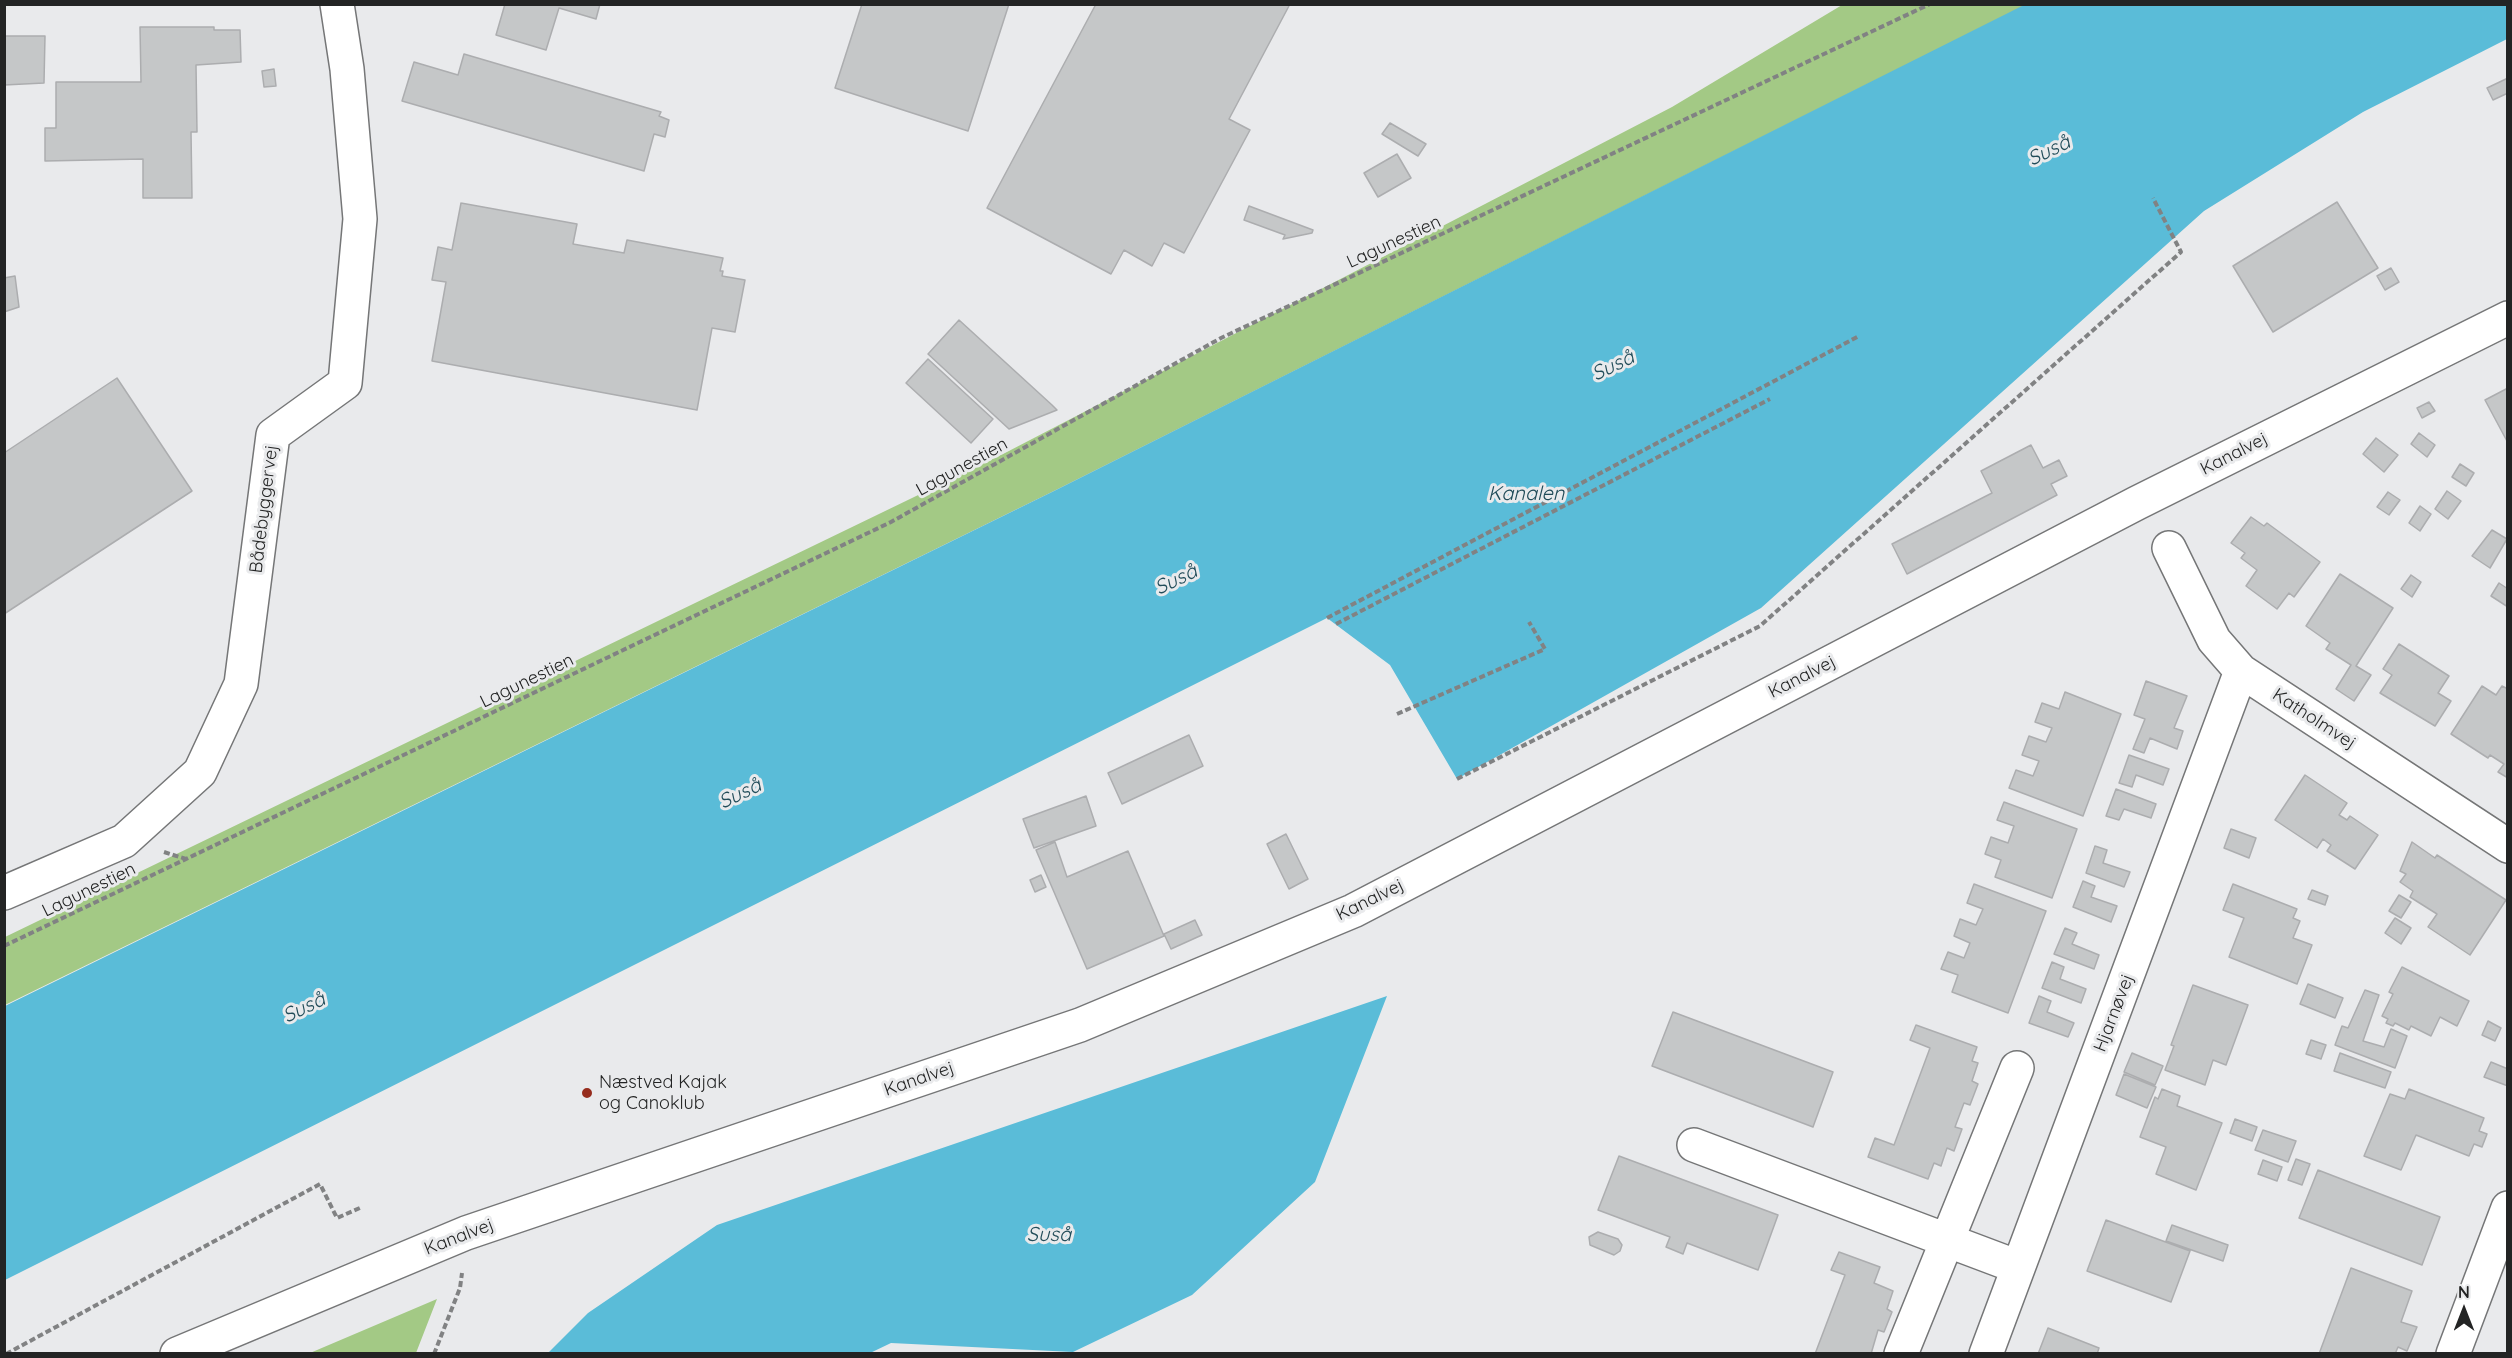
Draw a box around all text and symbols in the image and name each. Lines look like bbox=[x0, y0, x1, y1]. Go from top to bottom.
water label: Suså bbox=[2024, 131, 2074, 171]
street label: Lagunestien bbox=[1344, 211, 1444, 273]
water label: Suså bbox=[1588, 346, 1638, 386]
street label: Kanalvej bbox=[2197, 428, 2271, 480]
street label: Lagunestien bbox=[912, 433, 1012, 501]
street label: Bådebyggervej bbox=[245, 444, 283, 574]
water label: Kanalen bbox=[1488, 482, 1564, 506]
water label: Suså bbox=[1151, 560, 1201, 600]
street label: Lagunestien bbox=[477, 649, 577, 713]
street label: Kanalvej bbox=[1765, 651, 1839, 703]
street label: Katholmvej bbox=[2268, 684, 2360, 754]
water label: Suså bbox=[715, 774, 765, 814]
street label: Lagunestien bbox=[39, 858, 139, 922]
street label: Kanalvej bbox=[1333, 874, 1407, 926]
street label: Hjarnøvej bbox=[2089, 971, 2139, 1055]
water label: Suså bbox=[279, 988, 329, 1028]
street label: Kanalvej bbox=[881, 1057, 957, 1101]
place label: Næstved Kajak og Canoklub bbox=[599, 1072, 727, 1114]
marker: Næstved Kajak og Canoklub bbox=[580, 1086, 594, 1100]
street label: Kanalvej bbox=[421, 1214, 497, 1260]
water label: Suså bbox=[1027, 1223, 1071, 1247]
north arrow bbox=[2434, 1280, 2494, 1340]
text: N bbox=[2458, 1282, 2470, 1302]

